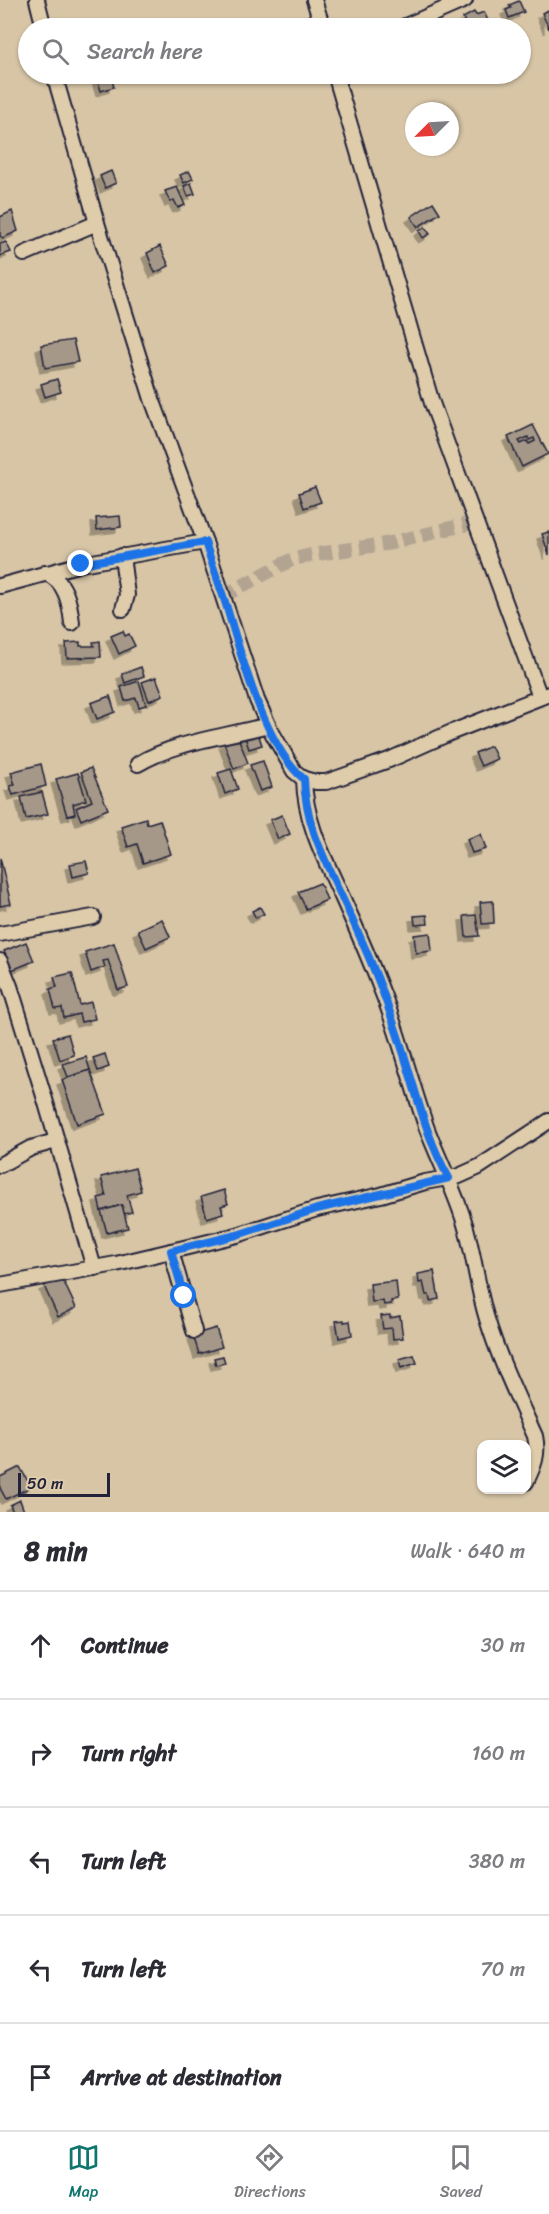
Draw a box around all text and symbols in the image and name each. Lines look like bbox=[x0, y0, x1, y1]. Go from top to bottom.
search box bbox=[18, 18, 531, 84]
text: Search here bbox=[87, 32, 203, 71]
icon: search bbox=[39, 35, 72, 68]
north arrow bbox=[405, 102, 459, 156]
route end bbox=[67, 550, 93, 576]
route start bbox=[170, 1282, 196, 1308]
map controls bbox=[477, 1440, 531, 1494]
button: layers bbox=[477, 1440, 531, 1494]
text: 50 m bbox=[27, 1469, 63, 1498]
scale bar bbox=[18, 1470, 110, 1498]
text: 8 min bbox=[24, 1528, 88, 1574]
text: Walk · 640 m bbox=[410, 1534, 525, 1569]
text: Continue bbox=[81, 1626, 169, 1665]
text: 30 m bbox=[481, 1628, 525, 1663]
icon: ahead bbox=[24, 1629, 57, 1662]
text: Turn right bbox=[81, 1734, 176, 1773]
text: 160 m bbox=[472, 1736, 525, 1771]
icon: right bbox=[24, 1737, 57, 1770]
text: Turn left bbox=[81, 1842, 166, 1881]
text: 380 m bbox=[469, 1844, 525, 1879]
icon: left bbox=[24, 1845, 57, 1878]
text: Turn left bbox=[81, 1950, 166, 1989]
text: 70 m bbox=[480, 1952, 525, 1987]
icon: left bbox=[24, 1953, 57, 1986]
text: Arrive at destination bbox=[81, 2058, 282, 2097]
icon: arrive bbox=[24, 2061, 57, 2094]
tab: Map bbox=[67, 2141, 100, 2206]
tab: Directions bbox=[234, 2141, 306, 2206]
tab: Saved bbox=[440, 2141, 482, 2206]

